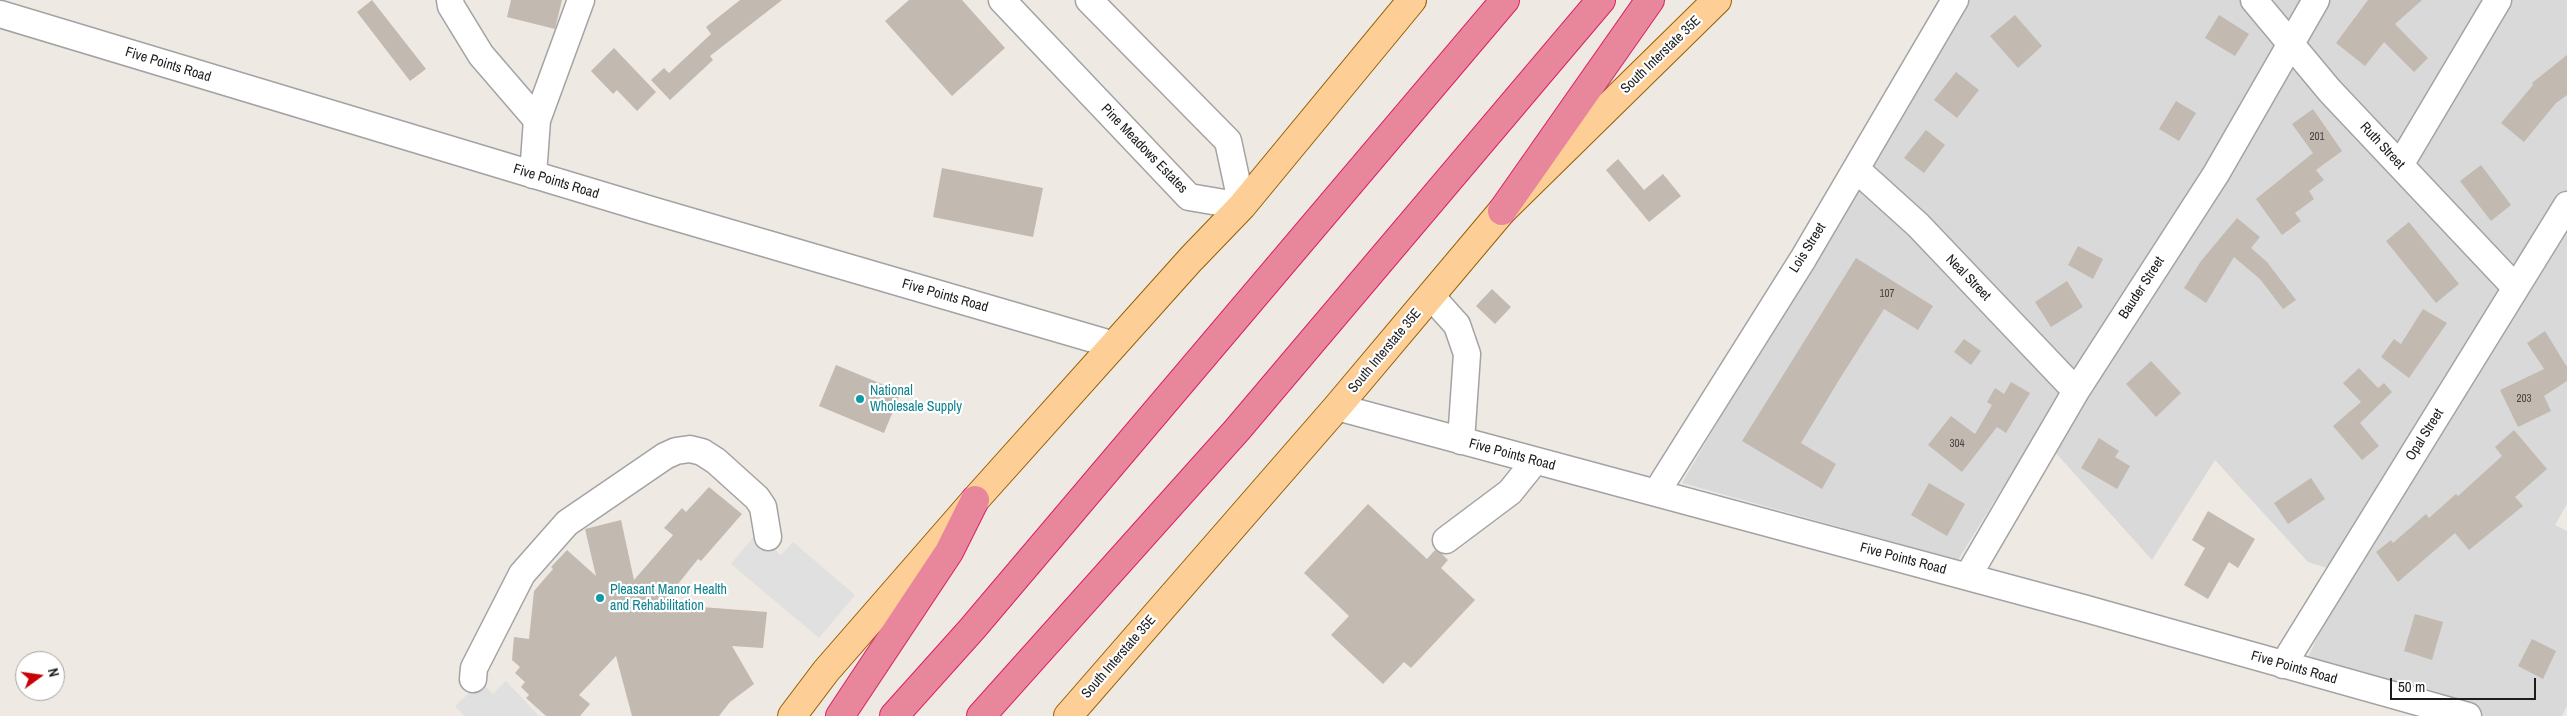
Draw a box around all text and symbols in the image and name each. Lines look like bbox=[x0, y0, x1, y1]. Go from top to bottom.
street label: South Interstate 35E bbox=[1618, 13, 1704, 97]
street label: Five Points Road bbox=[123, 44, 213, 86]
street label: Pine Meadows Estates bbox=[1097, 101, 1191, 197]
street label: Ruth Street bbox=[2356, 119, 2408, 173]
house number: 201 bbox=[2309, 130, 2325, 144]
street label: Five Points Road bbox=[511, 161, 601, 203]
street label: Lois Street bbox=[1786, 220, 1830, 276]
street label: Neal Street bbox=[1942, 252, 1994, 304]
street label: Bauder Street bbox=[2116, 254, 2168, 322]
street label: Five Points Road bbox=[900, 276, 990, 316]
house number: 107 bbox=[1879, 287, 1895, 301]
street label: South Interstate 35E bbox=[1345, 306, 1425, 396]
place label: National Wholesale Supply bbox=[870, 383, 962, 416]
house number: 203 bbox=[2516, 392, 2532, 406]
marker: National Wholesale Supply bbox=[854, 393, 866, 405]
street label: Opal Street bbox=[2402, 406, 2448, 464]
street label: Five Points Road bbox=[1467, 435, 1557, 475]
house number: 304 bbox=[1949, 437, 1965, 451]
street label: Five Points Road bbox=[1858, 539, 1948, 579]
place label: Pleasant Manor Health and Rehabilitation bbox=[610, 582, 727, 614]
marker: Pleasant Manor Health and Rehabilitation bbox=[594, 592, 606, 604]
street label: South Interstate 35E bbox=[1078, 612, 1160, 702]
street label: Five Points Road bbox=[2249, 648, 2339, 688]
north arrow bbox=[15, 651, 65, 701]
text: N bbox=[44, 666, 63, 679]
scale bar bbox=[2392, 668, 2538, 700]
text: 50 m bbox=[2398, 676, 2425, 697]

